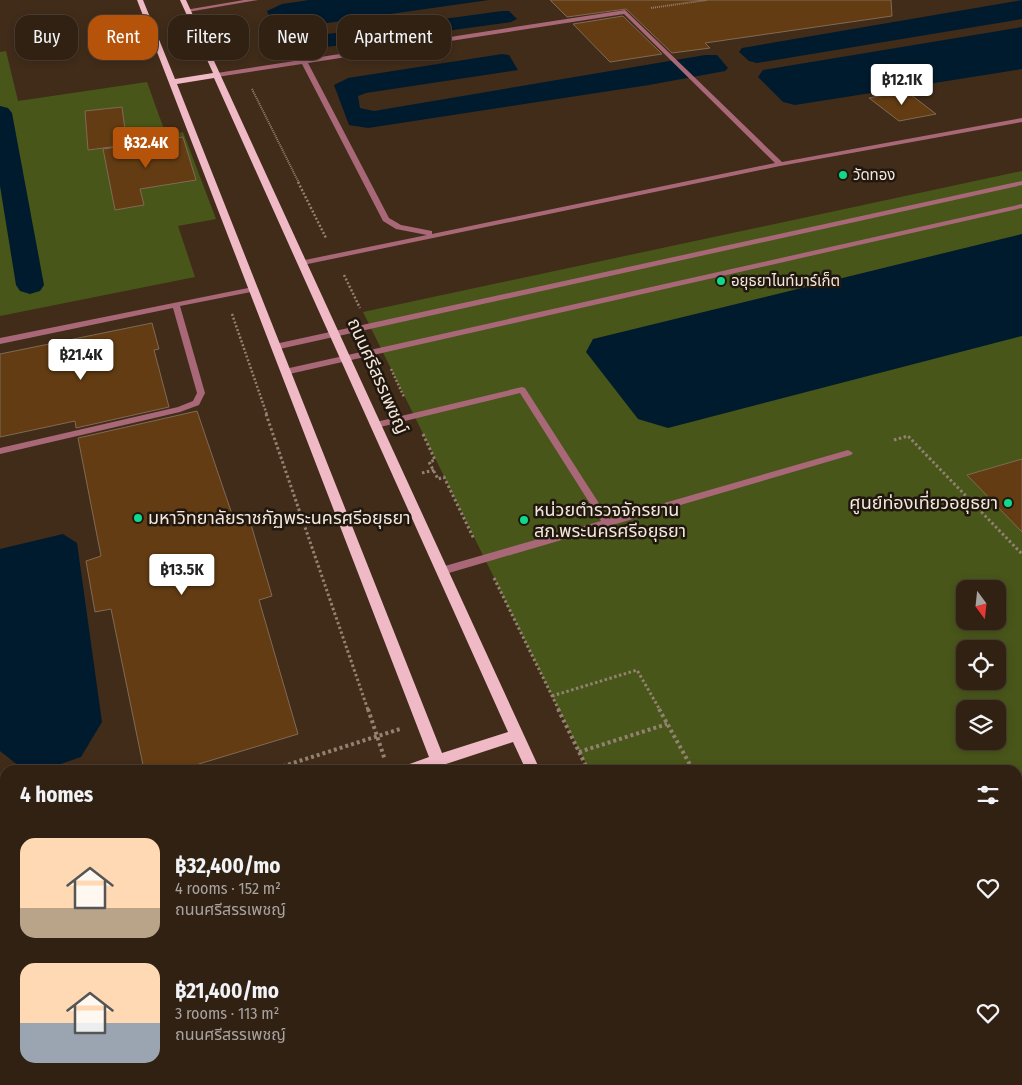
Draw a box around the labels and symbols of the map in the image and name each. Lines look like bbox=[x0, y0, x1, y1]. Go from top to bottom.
pin: ฿12.1K bbox=[861, 64, 943, 106]
pin: ฿32.4K bbox=[105, 126, 187, 169]
place label: วัดทอง bbox=[853, 166, 895, 184]
marker: วัดทอง bbox=[837, 169, 849, 181]
place label: อยุธยาไนท์มาร์เก็ต bbox=[731, 272, 840, 290]
marker: อยุธยาไนท์มาร์เก็ต bbox=[715, 275, 727, 287]
street label: ถนนศรีสรรเพชญ์ bbox=[343, 315, 413, 437]
pin: ฿21.4K bbox=[40, 338, 122, 381]
place label: ศูนย์ท่องเที่ยวอยุธยา bbox=[849, 490, 998, 515]
marker: ศูนย์ท่องเที่ยวอยุธยา bbox=[1002, 497, 1014, 509]
place label: หน่วยตำรวจจักรยาน สภ.พระนครศรีอยุธยา bbox=[534, 499, 686, 542]
place label: มหาวิทยาลัยราชภัฏพระนครศรีอยุธยา bbox=[148, 507, 411, 529]
marker: มหาวิทยาลัยราชภัฏพระนครศรีอยุธยา bbox=[132, 512, 144, 524]
marker: หน่วยตำรวจจักรยาน สภ.พระนครศรีอยุธยา bbox=[518, 514, 530, 526]
pin: ฿13.5K bbox=[141, 554, 223, 596]
north arrow bbox=[956, 580, 1006, 630]

